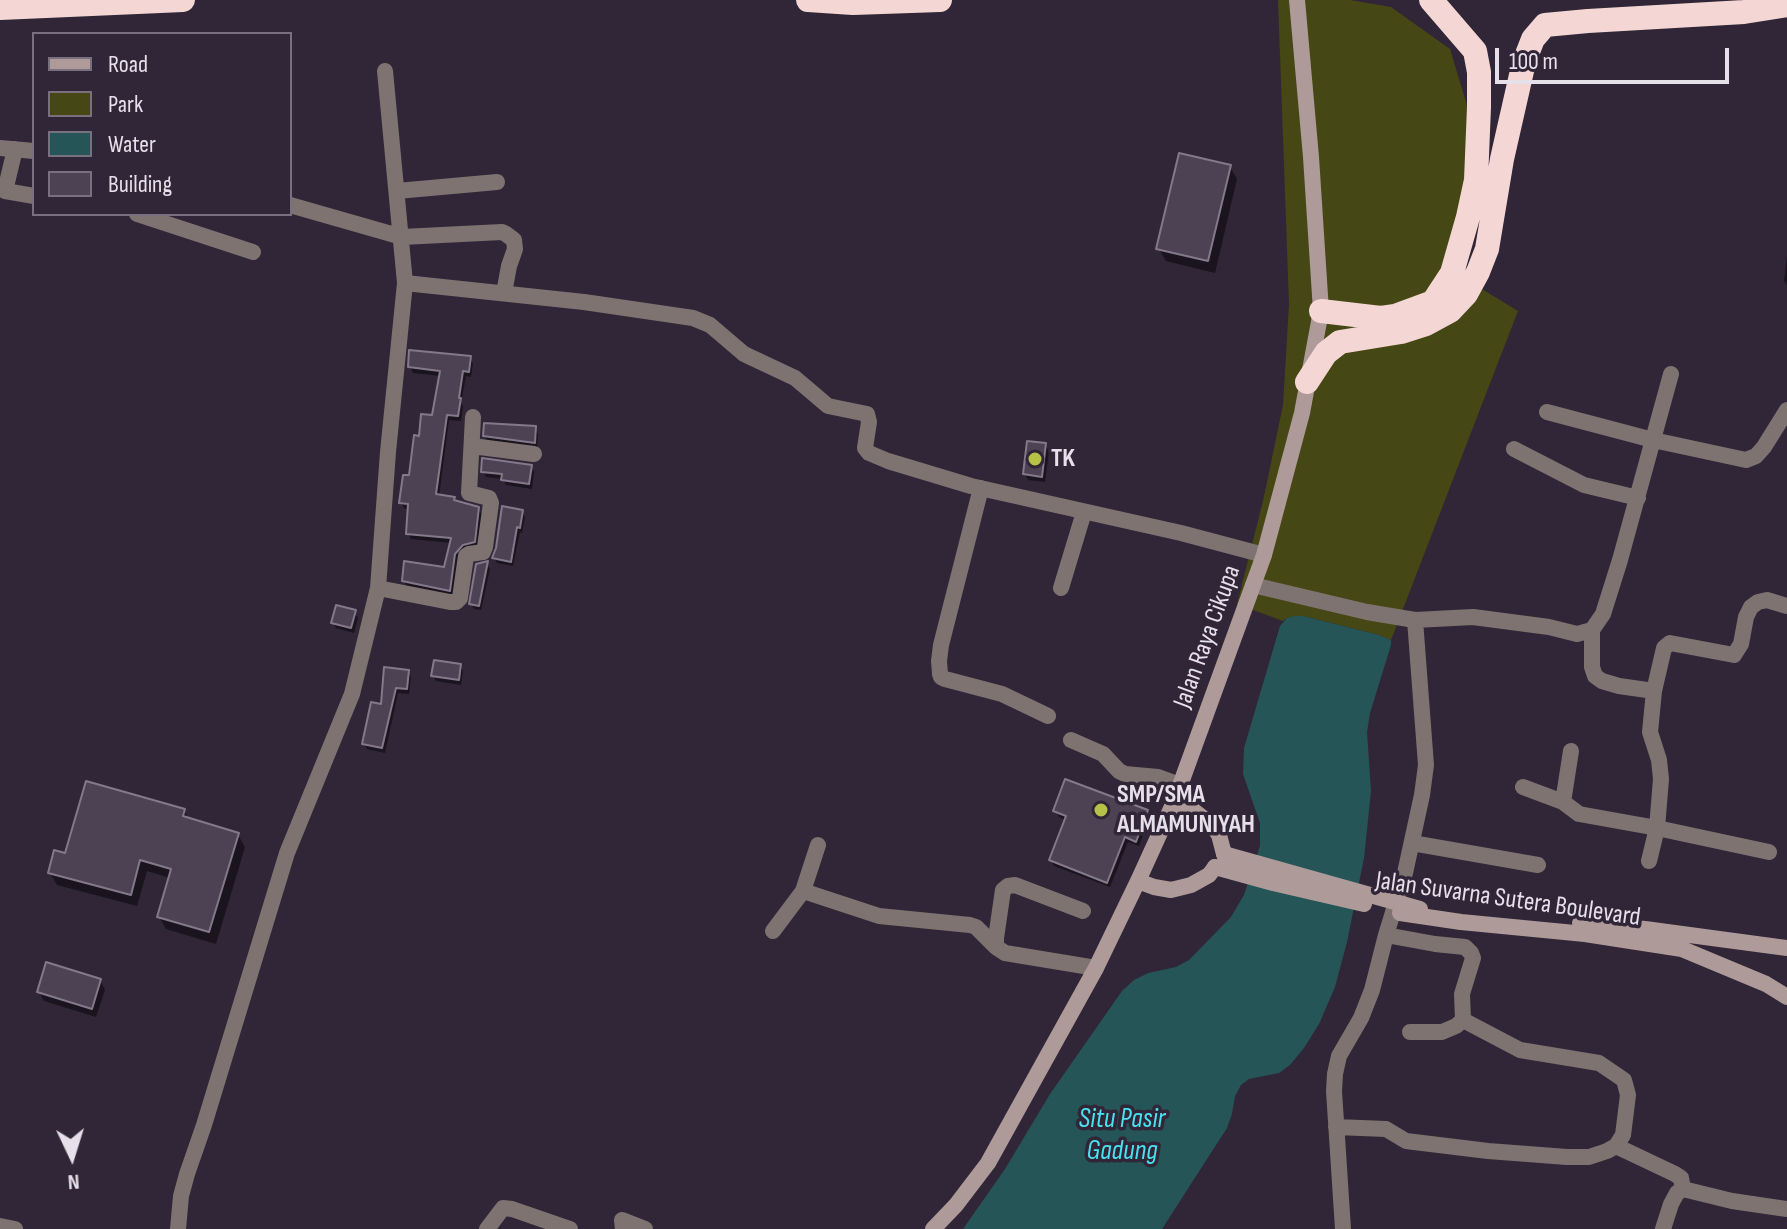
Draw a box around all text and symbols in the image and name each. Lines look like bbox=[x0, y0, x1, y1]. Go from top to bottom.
legend bbox=[32, 32, 292, 216]
scale bar bbox=[1499, 32, 1733, 82]
text: 100 m bbox=[1509, 47, 1558, 76]
text: Road bbox=[108, 50, 148, 79]
text: Park bbox=[108, 90, 143, 119]
text: Water bbox=[108, 130, 156, 159]
text: Building bbox=[108, 170, 172, 199]
place label: TK bbox=[1051, 443, 1075, 475]
marker: TK bbox=[1026, 450, 1044, 468]
street label: Jalan Raya Cikupa bbox=[1168, 561, 1248, 713]
place label: SMP/SMA ALMAMUNIYAH bbox=[1117, 779, 1255, 840]
marker: SMP/SMA ALMAMUNIYAH bbox=[1092, 801, 1110, 819]
street label: Jalan Suvarna Sutera Boulevard bbox=[1374, 866, 1642, 934]
water label: Situ Pasir Gadung bbox=[1079, 1103, 1165, 1169]
north arrow bbox=[32, 1117, 112, 1197]
text: N bbox=[67, 1168, 81, 1195]

